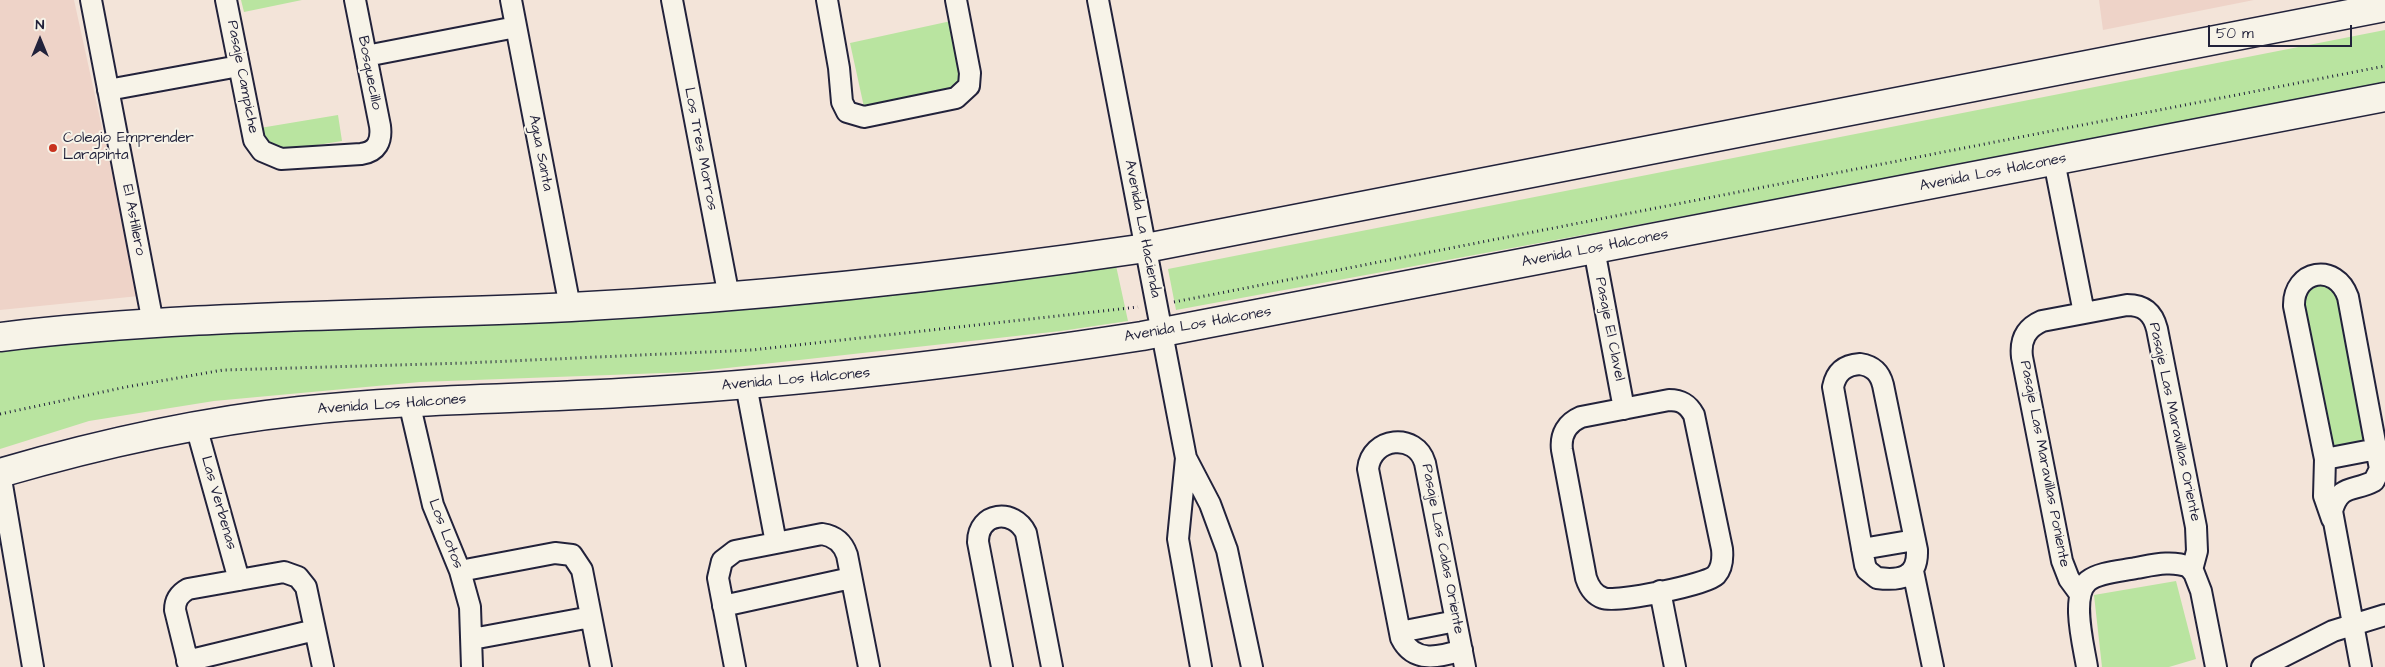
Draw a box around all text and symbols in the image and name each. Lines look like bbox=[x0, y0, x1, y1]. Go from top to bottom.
north arrow bbox=[15, 15, 65, 65]
text: N bbox=[36, 15, 44, 35]
scale bar bbox=[2210, 15, 2354, 47]
street label: Pasaje Campiche bbox=[222, 19, 262, 135]
text: 50 m bbox=[2216, 23, 2254, 44]
street label: Bosquecillo bbox=[353, 34, 385, 112]
street label: Los Tres Morros bbox=[679, 86, 721, 212]
street label: Agua Santa bbox=[524, 113, 556, 193]
place label: Colegio Emprender Larapinta bbox=[63, 130, 194, 165]
marker: Colegio Emprender Larapinta bbox=[47, 142, 59, 154]
street label: Avenida Los Halcones bbox=[1918, 150, 2068, 196]
street label: Avenida La Hacienda bbox=[1120, 159, 1164, 299]
street label: El Astillero bbox=[117, 183, 149, 257]
street label: Avenida Los Halcones bbox=[1520, 226, 1670, 272]
street label: Pasaje El Clavel bbox=[1590, 276, 1628, 382]
street label: Avenida Los Halcones bbox=[1123, 303, 1273, 347]
street label: Pasaje Las Maravillas Oriente bbox=[2144, 321, 2204, 523]
street label: Pasaje Las Maravillas Poniente bbox=[2015, 359, 2073, 569]
street label: Avenida Los Halcones bbox=[721, 365, 871, 395]
street label: Avenida Los Halcones bbox=[317, 391, 467, 419]
street label: Las Verbenas bbox=[196, 454, 240, 552]
street label: Pasaje Las Calas Oriente bbox=[1417, 462, 1467, 636]
street label: Los Lotos bbox=[423, 497, 467, 571]

